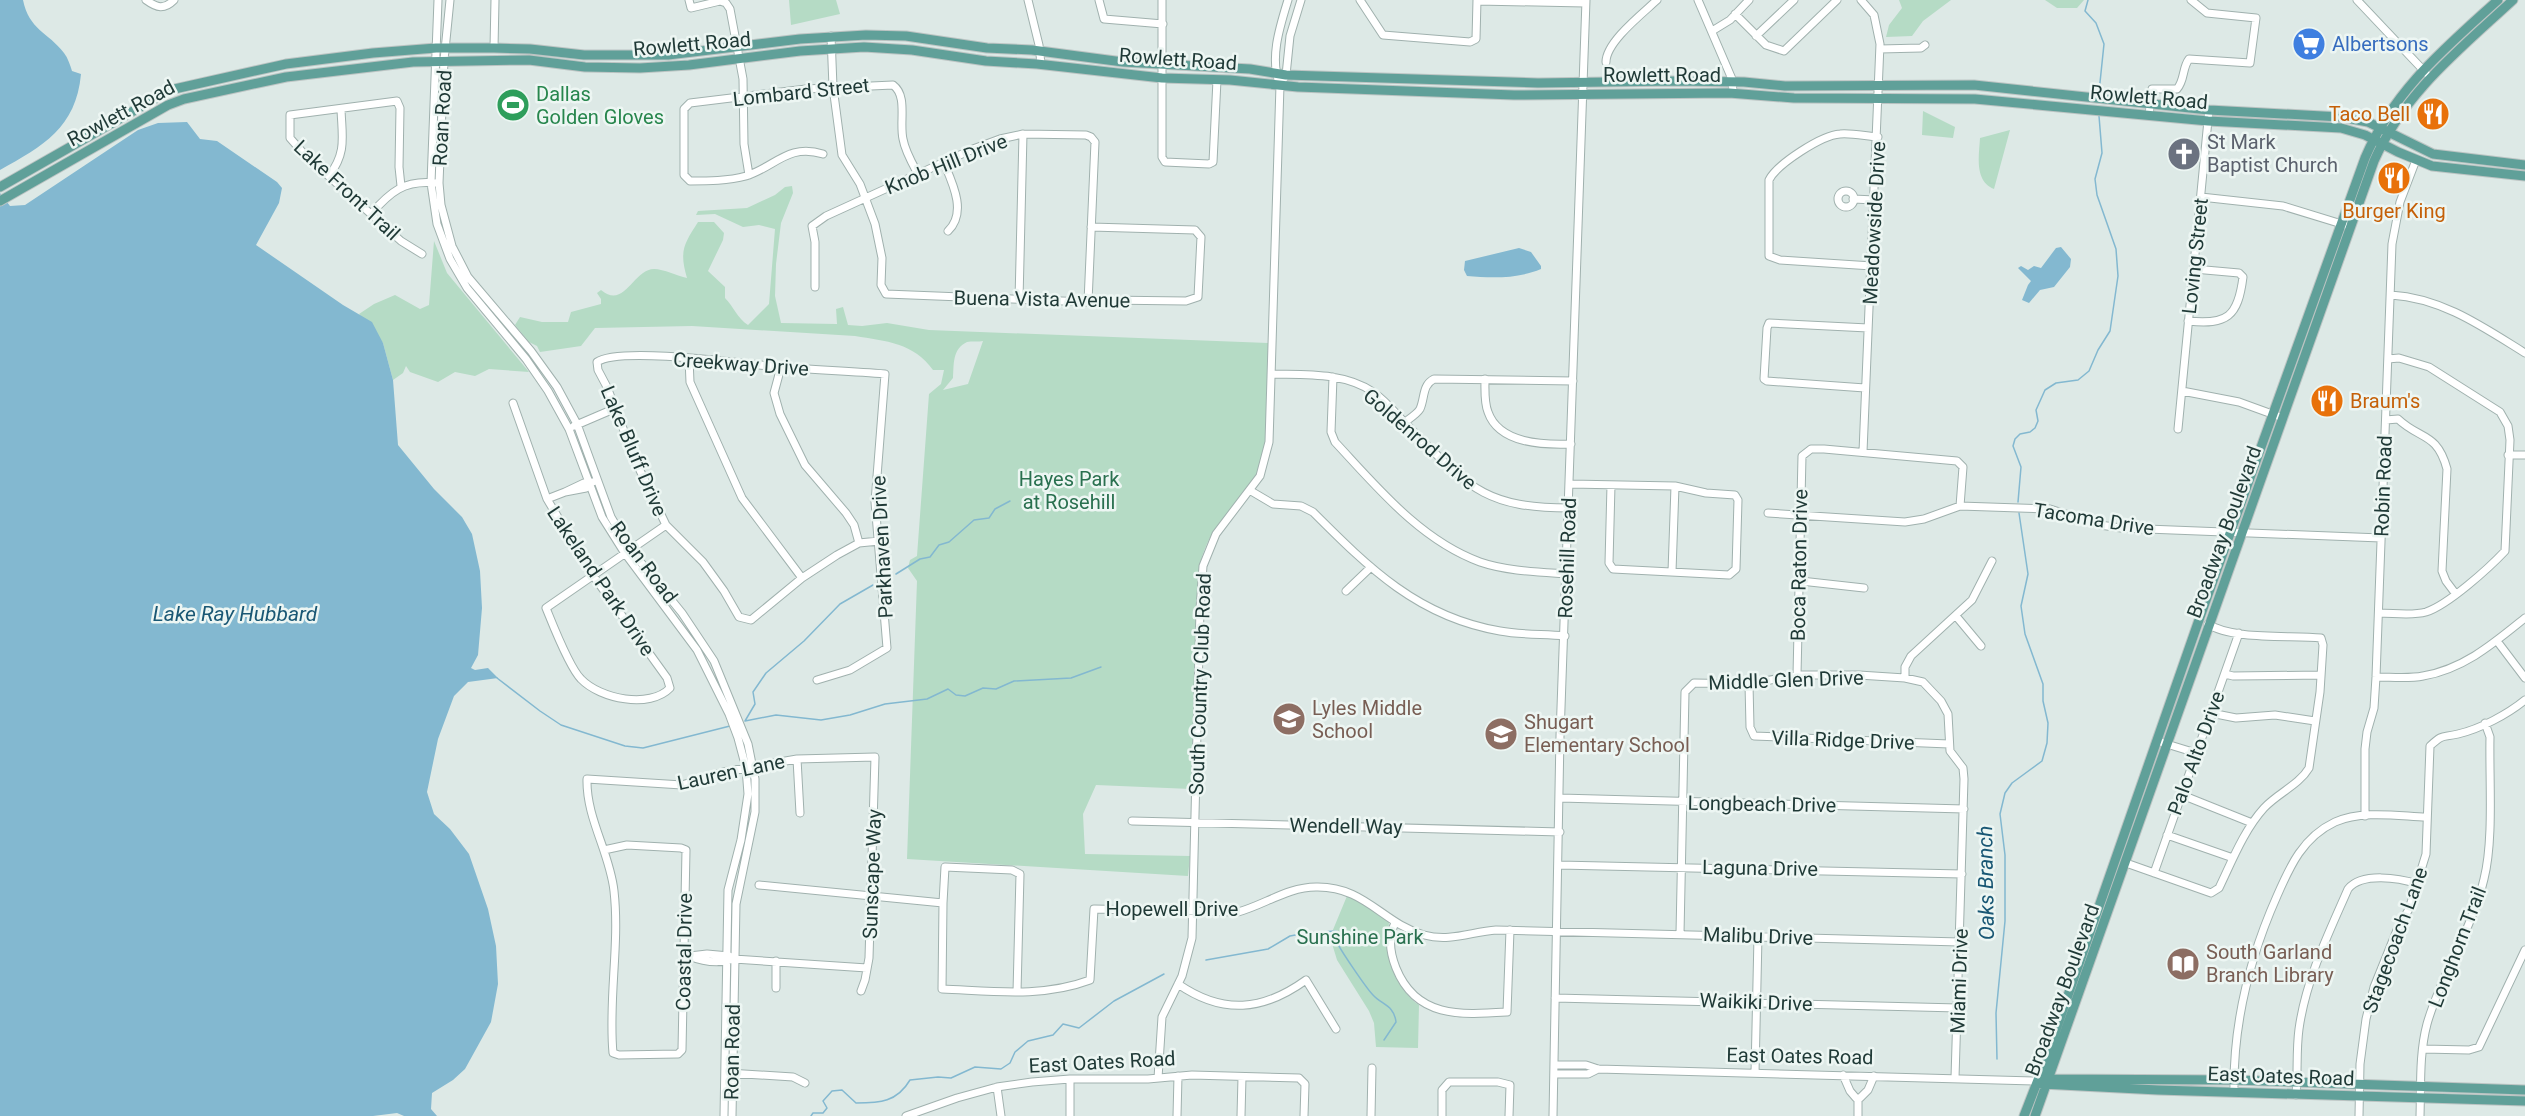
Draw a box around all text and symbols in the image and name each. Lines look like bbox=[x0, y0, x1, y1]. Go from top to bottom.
supermarket icon: Albertsons bbox=[2291, 26, 2327, 62]
street label: Rowlett Road bbox=[632, 27, 752, 61]
place label: Albertsons bbox=[2332, 32, 2429, 56]
street label: Rowlett Road bbox=[1118, 43, 1238, 75]
street label: Rowlett Road bbox=[1603, 63, 1721, 87]
street label: Roan Road bbox=[427, 69, 457, 167]
street label: Lombard Street bbox=[731, 73, 871, 111]
street label: Rowlett Road bbox=[63, 75, 179, 151]
street label: Rowlett Road bbox=[2089, 80, 2209, 114]
place label: Dallas Golden Gloves bbox=[536, 82, 664, 129]
sports icon: Dallas Golden Gloves bbox=[495, 87, 531, 123]
restaurant icon: Taco Bell bbox=[2415, 96, 2451, 132]
place label: Taco Bell bbox=[2329, 102, 2410, 126]
street label: Knob Hill Drive bbox=[881, 129, 1011, 199]
place label: St Mark Baptist Church bbox=[2207, 130, 2338, 177]
street label: Lake Front Trail bbox=[289, 135, 405, 245]
church icon: St Mark Baptist Church bbox=[2166, 136, 2202, 172]
street label: Meadowside Drive bbox=[1858, 141, 1890, 305]
restaurant icon: Burger King bbox=[2376, 160, 2412, 196]
street label: Loving Street bbox=[2177, 197, 2213, 315]
place label: Burger King bbox=[2342, 199, 2446, 223]
street label: Buena Vista Avenue bbox=[953, 285, 1131, 313]
street label: Creekway Drive bbox=[672, 347, 810, 381]
street label: Lake Bluff Drive bbox=[596, 382, 672, 520]
street label: Goldenrod Drive bbox=[1359, 383, 1481, 495]
restaurant icon: Braum's bbox=[2309, 383, 2345, 419]
place label: Braum's bbox=[2350, 389, 2420, 413]
street label: Robin Road bbox=[2369, 435, 2397, 537]
street label: Broadway Boulevard bbox=[2182, 443, 2266, 621]
park label: Hayes Park at Rosehill bbox=[1019, 467, 1120, 514]
street label: Parkhaven Drive bbox=[866, 475, 898, 619]
street label: Boca Raton Drive bbox=[1786, 489, 1812, 641]
street label: Rosehill Road bbox=[1553, 497, 1581, 619]
street label: Tacoma Drive bbox=[2032, 498, 2156, 540]
street label: Lakeland Park Drive bbox=[542, 502, 660, 660]
street label: Roan Road bbox=[605, 516, 683, 608]
street label: South Country Club Road bbox=[1184, 573, 1216, 795]
water label: Lake Ray Hubbard bbox=[153, 602, 318, 626]
street label: Middle Glen Drive bbox=[1708, 665, 1864, 695]
street label: Palo Alto Drive bbox=[2162, 688, 2230, 818]
place label: Lyles Middle School bbox=[1312, 696, 1422, 743]
school or university icon: Lyles Middle School bbox=[1271, 701, 1307, 737]
place label: Shugart Elementary School bbox=[1524, 710, 1690, 757]
school or university icon: Shugart Elementary School bbox=[1483, 716, 1519, 752]
street label: Villa Ridge Drive bbox=[1771, 726, 1915, 754]
street label: Lauren Lane bbox=[675, 749, 787, 795]
street label: Longbeach Drive bbox=[1688, 791, 1836, 817]
street label: Sunscape Way bbox=[858, 808, 886, 939]
street label: Wendell Way bbox=[1289, 813, 1403, 839]
water label: Oaks Branch bbox=[1973, 826, 1999, 940]
street label: Laguna Drive bbox=[1702, 855, 1818, 881]
street label: Stagecoach Lane bbox=[2357, 864, 2433, 1016]
street label: Longhorn Trail bbox=[2423, 883, 2491, 1011]
street label: Coastal Drive bbox=[671, 893, 697, 1011]
street label: Hopewell Drive bbox=[1106, 897, 1238, 921]
street label: Broadway Boulevard bbox=[2020, 901, 2104, 1079]
street label: Malibu Drive bbox=[1703, 922, 1813, 950]
park label: Sunshine Park bbox=[1296, 925, 1424, 949]
street label: Miami Drive bbox=[1945, 928, 1973, 1034]
place label: South Garland Branch Library bbox=[2206, 940, 2334, 987]
library icon: South Garland Branch Library bbox=[2165, 946, 2201, 982]
street label: Waikiki Drive bbox=[1699, 988, 1813, 1016]
street label: Roan Road bbox=[719, 1004, 745, 1100]
street label: East Oates Road bbox=[1726, 1043, 1874, 1069]
street label: East Oates Road bbox=[1028, 1046, 1176, 1078]
street label: East Oates Road bbox=[2207, 1061, 2355, 1091]

